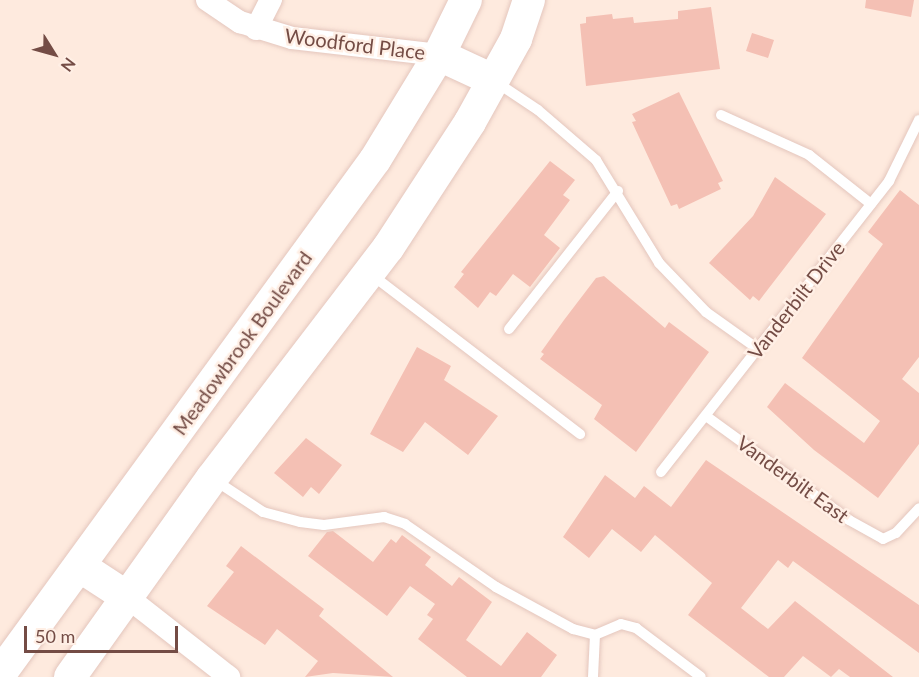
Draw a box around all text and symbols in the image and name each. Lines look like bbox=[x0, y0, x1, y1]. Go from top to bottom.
street label: Woodford Place bbox=[283, 23, 427, 65]
north arrow bbox=[24, 24, 84, 84]
text: N bbox=[57, 54, 80, 76]
street label: Vanderbilt Drive bbox=[743, 236, 849, 364]
street label: Meadowbrook Boulevard bbox=[167, 246, 317, 440]
street label: Vanderbilt East bbox=[732, 430, 854, 528]
scale bar bbox=[27, 614, 182, 652]
text: 50 m bbox=[35, 625, 75, 647]

